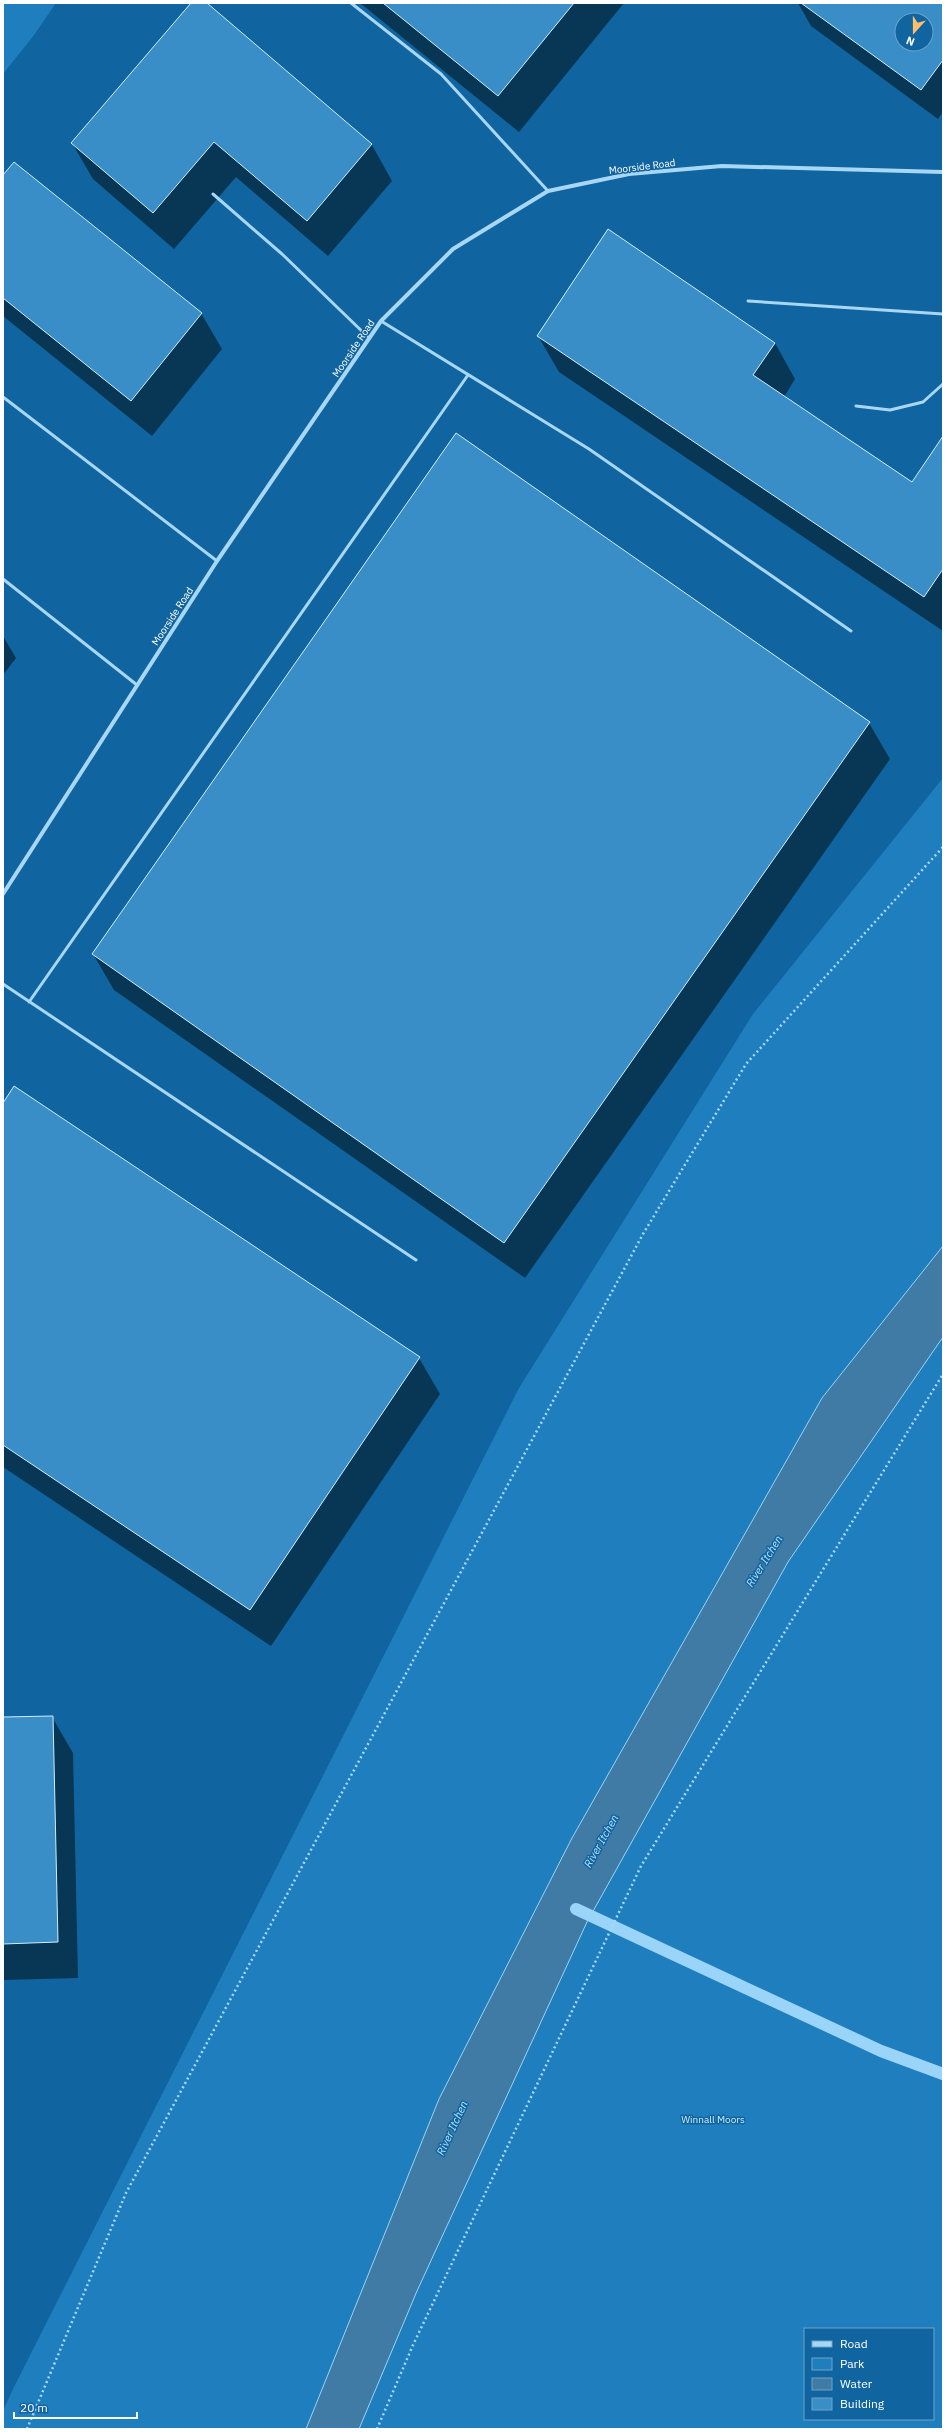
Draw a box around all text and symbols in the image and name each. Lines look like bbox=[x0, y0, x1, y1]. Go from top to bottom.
north arrow bbox=[894, 12, 934, 52]
text: N bbox=[904, 33, 917, 49]
street label: Moorside Road bbox=[608, 156, 676, 177]
street label: Moorside Road bbox=[329, 317, 378, 380]
street label: Moorside Road bbox=[149, 585, 196, 648]
water label: River Itchen bbox=[743, 1533, 785, 1589]
water label: River Itchen bbox=[581, 1812, 621, 1870]
water label: River Itchen bbox=[433, 2099, 471, 2157]
park label: Winnall Moors bbox=[681, 2113, 745, 2126]
legend bbox=[804, 2328, 934, 2420]
text: Road bbox=[840, 2336, 868, 2351]
text: Park bbox=[840, 2356, 865, 2371]
text: Water bbox=[840, 2376, 873, 2391]
scale bar bbox=[14, 2394, 137, 2420]
text: Building bbox=[840, 2396, 885, 2411]
text: 20 m bbox=[20, 2400, 48, 2415]

